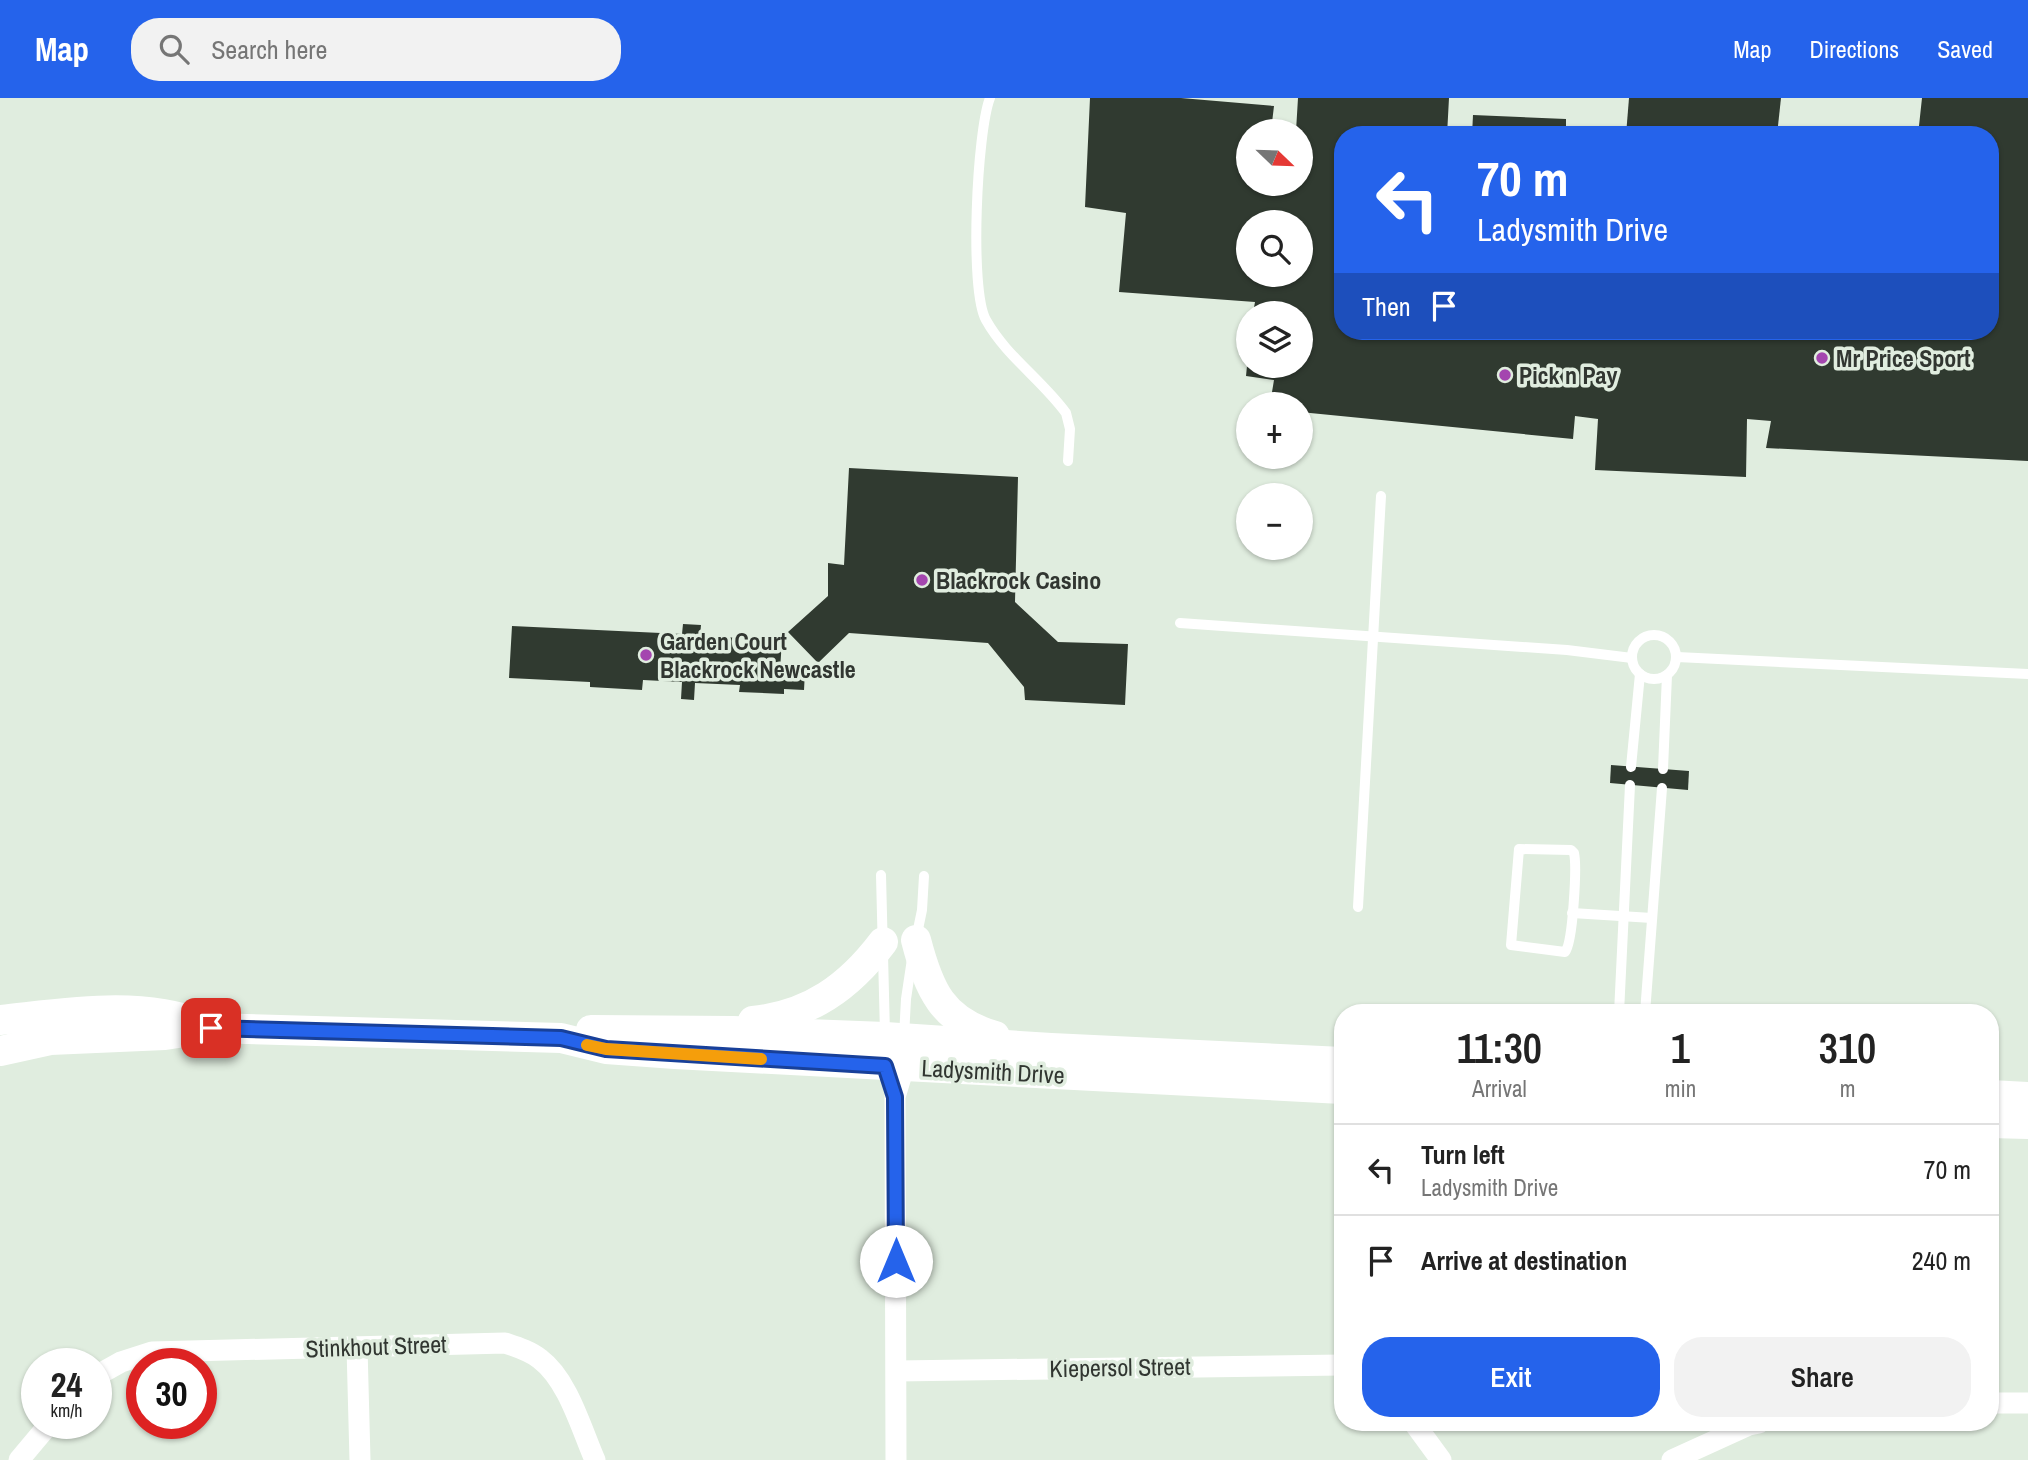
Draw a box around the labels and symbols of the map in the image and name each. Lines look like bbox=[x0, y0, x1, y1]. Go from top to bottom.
north arrow bbox=[1236, 119, 1312, 196]
place label: Mr Price Sport bbox=[1836, 342, 1971, 374]
marker: Mr Price Sport bbox=[1814, 350, 1830, 366]
place label: Pick n Pay bbox=[1519, 359, 1618, 391]
marker: Pick n Pay bbox=[1497, 367, 1513, 383]
place label: Blackrock Casino bbox=[936, 564, 1101, 596]
marker: Blackrock Casino bbox=[914, 572, 930, 588]
place label: Garden Court Blackrock Newcastle bbox=[660, 625, 856, 685]
marker: Garden Court Blackrock Newcastle bbox=[638, 647, 654, 663]
pin bbox=[181, 998, 241, 1058]
street label: Ladysmith Drive bbox=[921, 1051, 1065, 1091]
position arrow bbox=[859, 1224, 933, 1298]
street label: Stinkhout Street bbox=[305, 1328, 448, 1364]
speed limit sign: 30 bbox=[126, 1348, 217, 1439]
street label: Kiepersol Street bbox=[1049, 1350, 1191, 1384]

